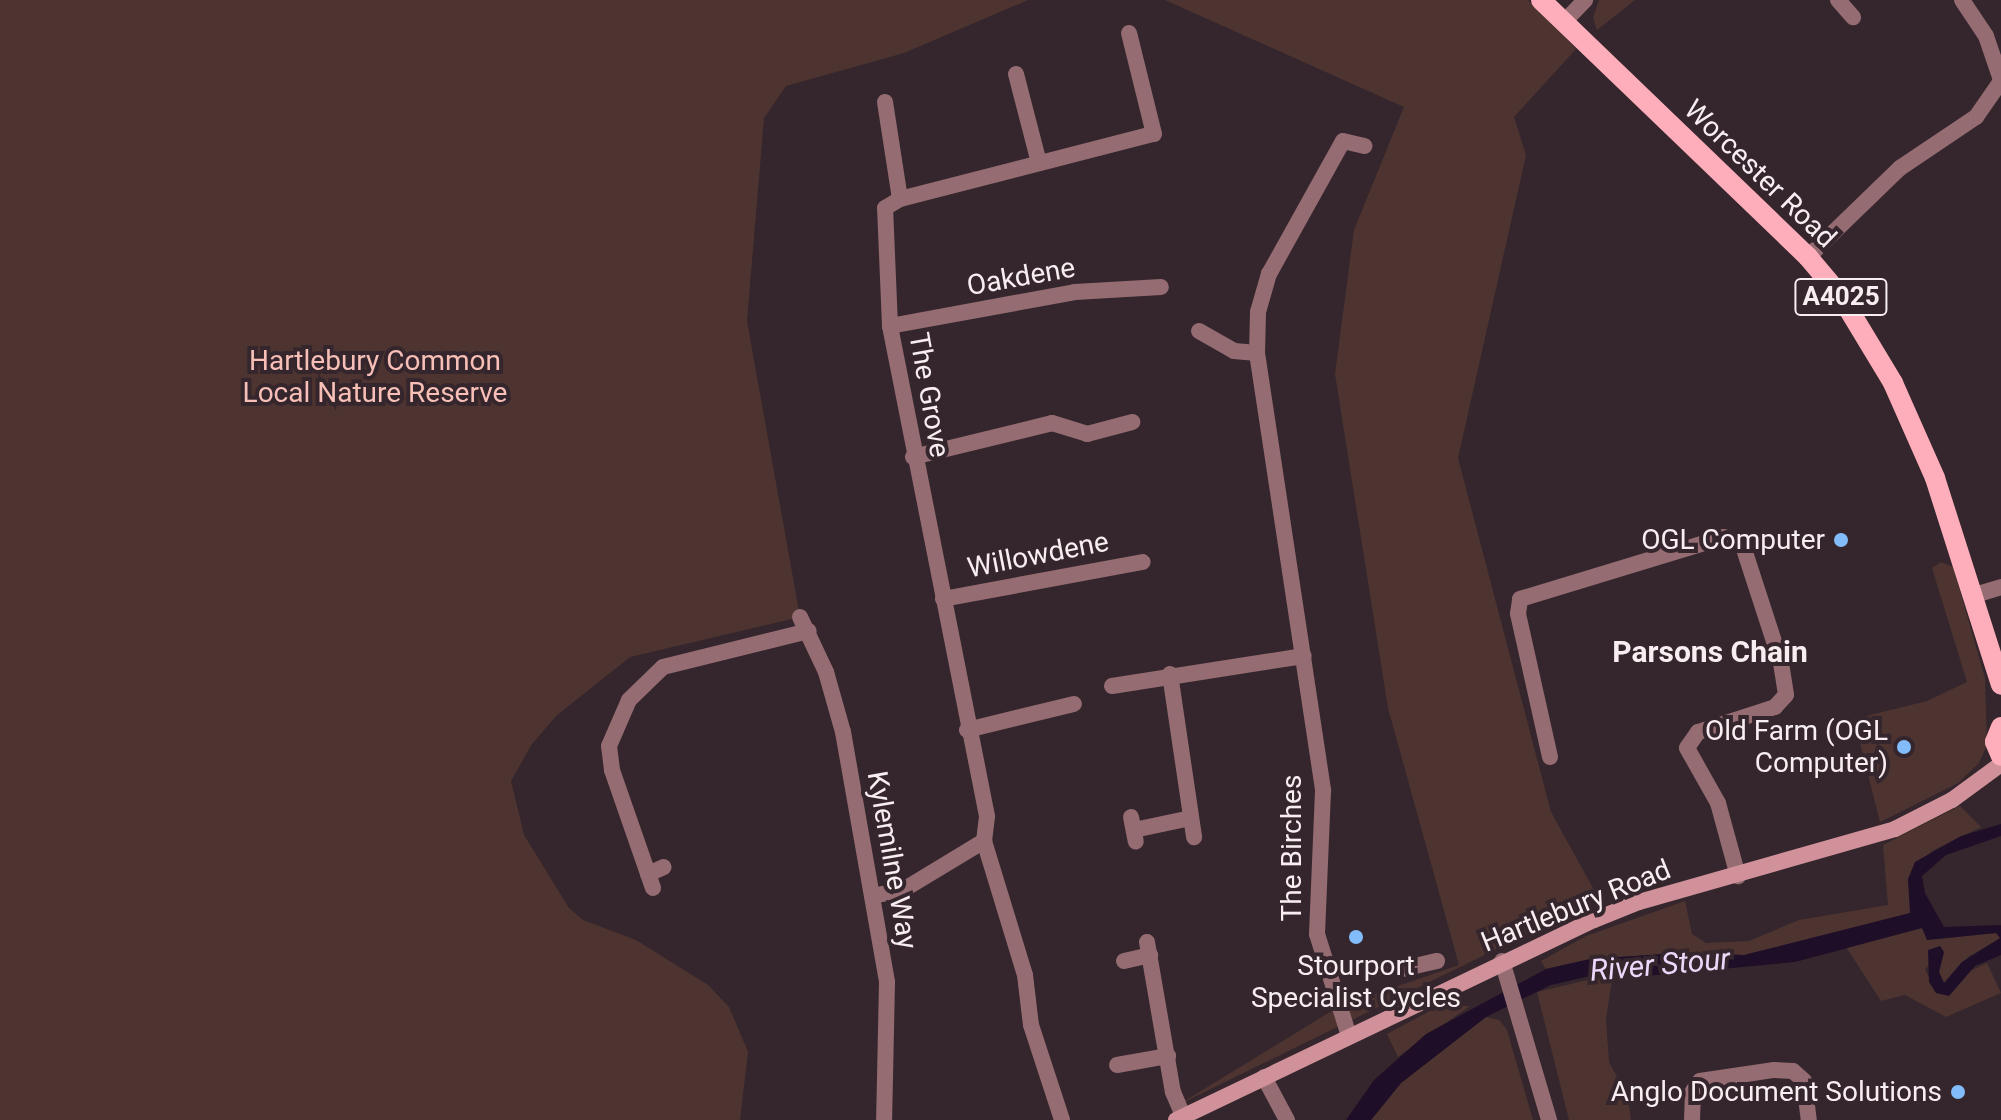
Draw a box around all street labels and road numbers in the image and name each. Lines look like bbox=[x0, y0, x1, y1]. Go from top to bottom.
street label: Worcester Road bbox=[1677, 93, 1843, 255]
street label: Oakdene bbox=[964, 251, 1078, 303]
road number: A4025 bbox=[1793, 275, 1889, 319]
street label: The Grove bbox=[901, 330, 957, 460]
street label: Willowdene bbox=[964, 525, 1112, 585]
street label: Kylemilne Way bbox=[860, 768, 924, 952]
street label: The Birches bbox=[1275, 775, 1309, 921]
street label: Hartlebury Road bbox=[1476, 853, 1676, 959]

